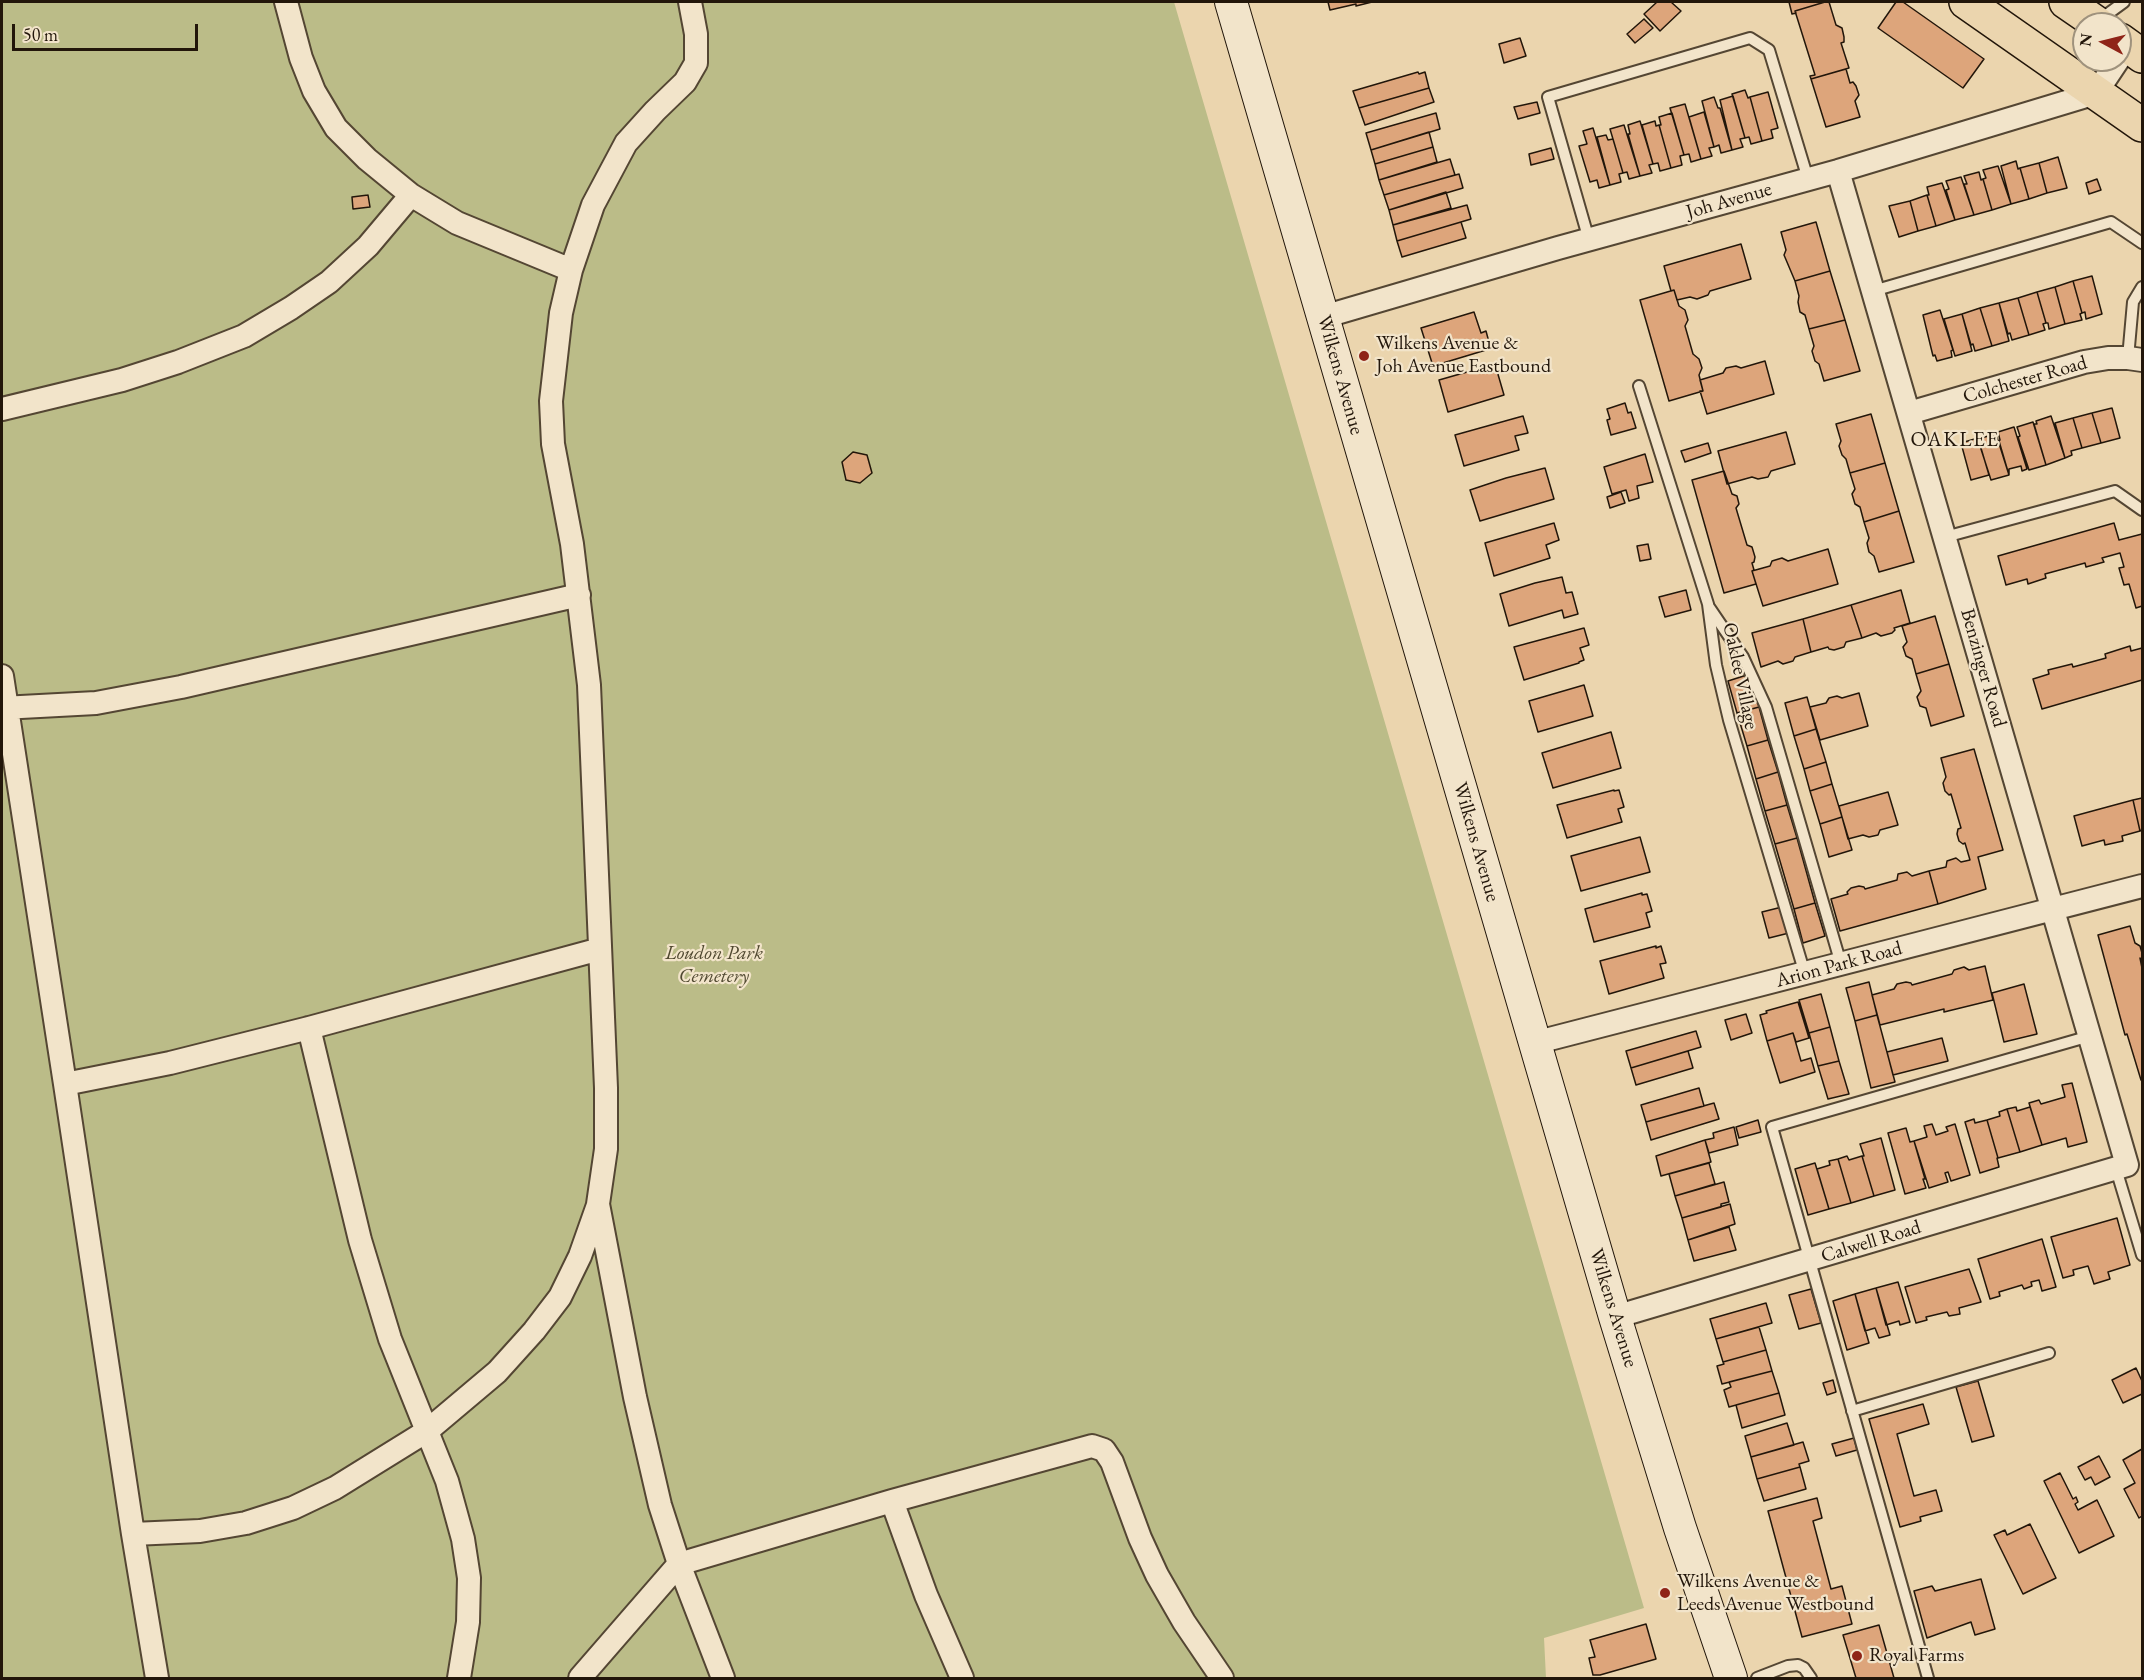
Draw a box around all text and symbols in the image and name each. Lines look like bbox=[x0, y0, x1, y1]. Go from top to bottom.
scale bar bbox=[15, 12, 201, 50]
north arrow bbox=[2072, 12, 2132, 72]
text: 50 m bbox=[23, 23, 58, 46]
text: N bbox=[2074, 32, 2097, 48]
street label: Joh Avenue bbox=[1683, 177, 1775, 225]
street label: Wilkens Avenue bbox=[1311, 312, 1369, 438]
place label: Wilkens Avenue & Joh Avenue Eastbound bbox=[1376, 332, 1551, 379]
marker: Wilkens Avenue & Joh Avenue Eastbound bbox=[1357, 349, 1371, 363]
street label: Colchester Road bbox=[1960, 351, 2090, 409]
district label: OAKLEE bbox=[1910, 427, 2000, 453]
street label: Benzinger Road bbox=[1955, 606, 2011, 730]
street label: Oaklee Village bbox=[1717, 620, 1763, 732]
street label: Wilkens Avenue bbox=[1447, 779, 1505, 905]
street label: Arion Park Road bbox=[1773, 937, 1905, 993]
park label: Loudon Park Cemetery bbox=[665, 942, 763, 989]
street label: Calwell Road bbox=[1818, 1215, 1924, 1269]
street label: Wilkens Avenue bbox=[1584, 1246, 1642, 1370]
place label: Wilkens Avenue & Leeds Avenue Westbound bbox=[1677, 1570, 1874, 1617]
marker: Wilkens Avenue & Leeds Avenue Westbound bbox=[1658, 1586, 1672, 1600]
place label: Royal Farms bbox=[1869, 1644, 1964, 1668]
marker: Royal Farms bbox=[1850, 1649, 1864, 1663]

